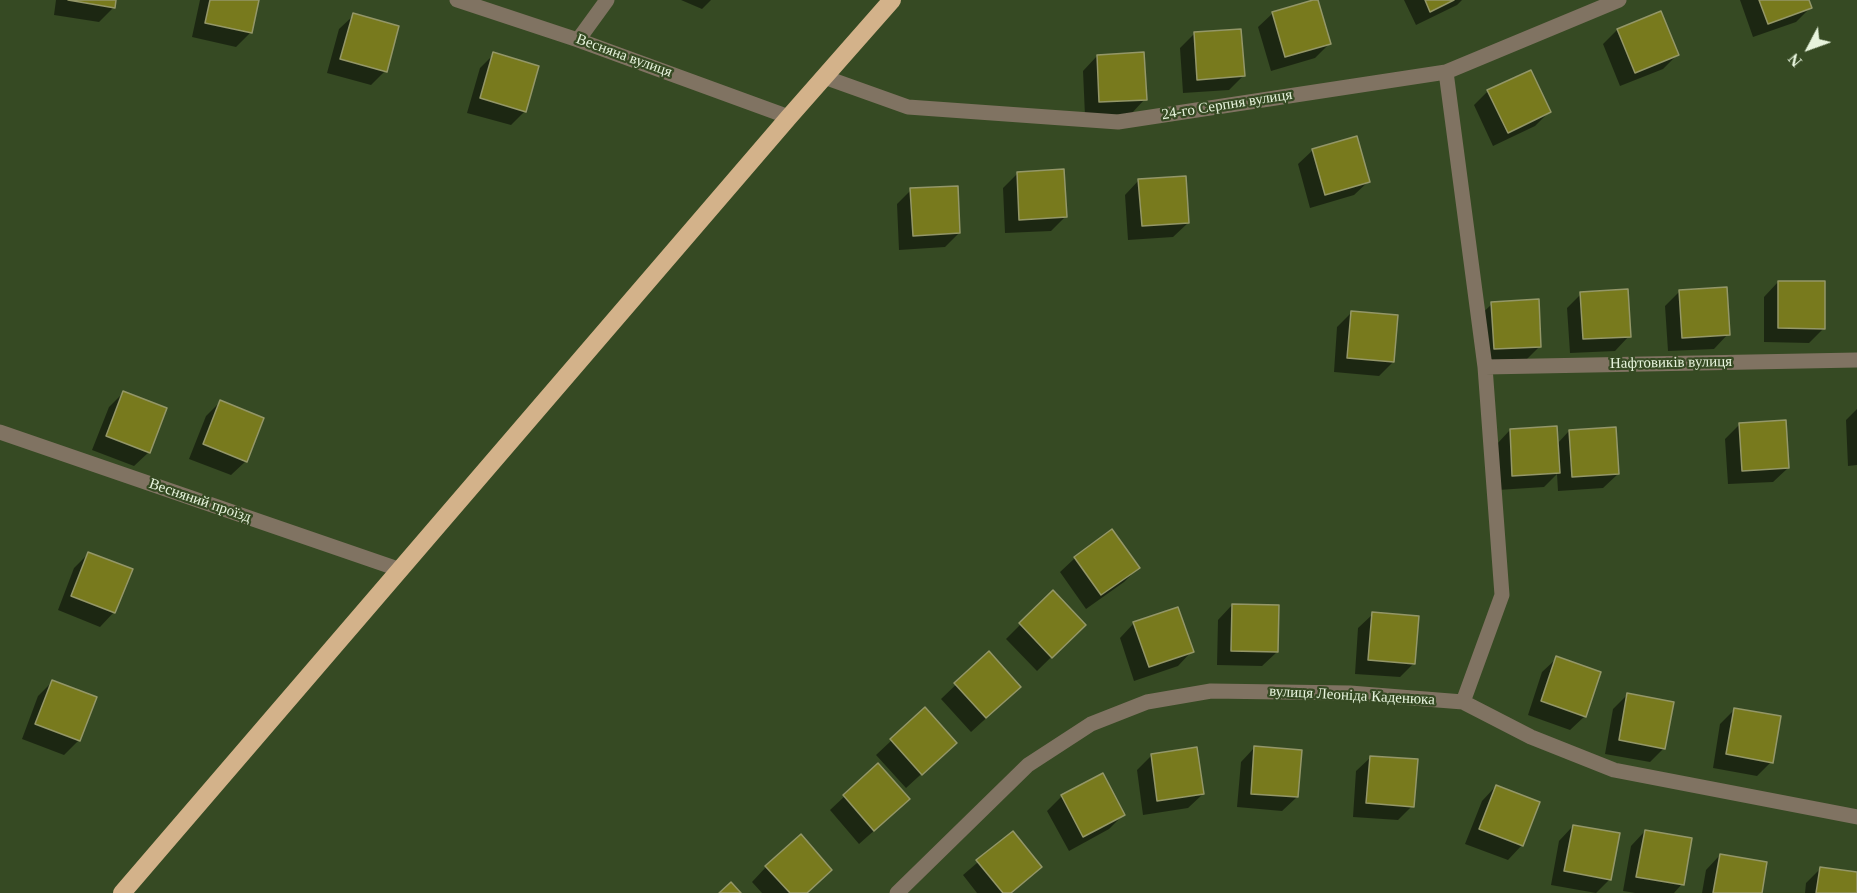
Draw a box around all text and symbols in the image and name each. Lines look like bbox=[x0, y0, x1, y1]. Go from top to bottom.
north arrow bbox=[1779, 18, 1839, 78]
street label: Весняна вулиця bbox=[574, 30, 674, 82]
text: N bbox=[1785, 50, 1805, 70]
street label: 24-го Серпня вулиця bbox=[1160, 86, 1294, 124]
street label: Нафтовиків вулиця bbox=[1610, 353, 1732, 373]
street label: Весняний проїзд bbox=[147, 475, 253, 527]
street label: вулиця Леоніда Каденюка bbox=[1269, 683, 1435, 709]

